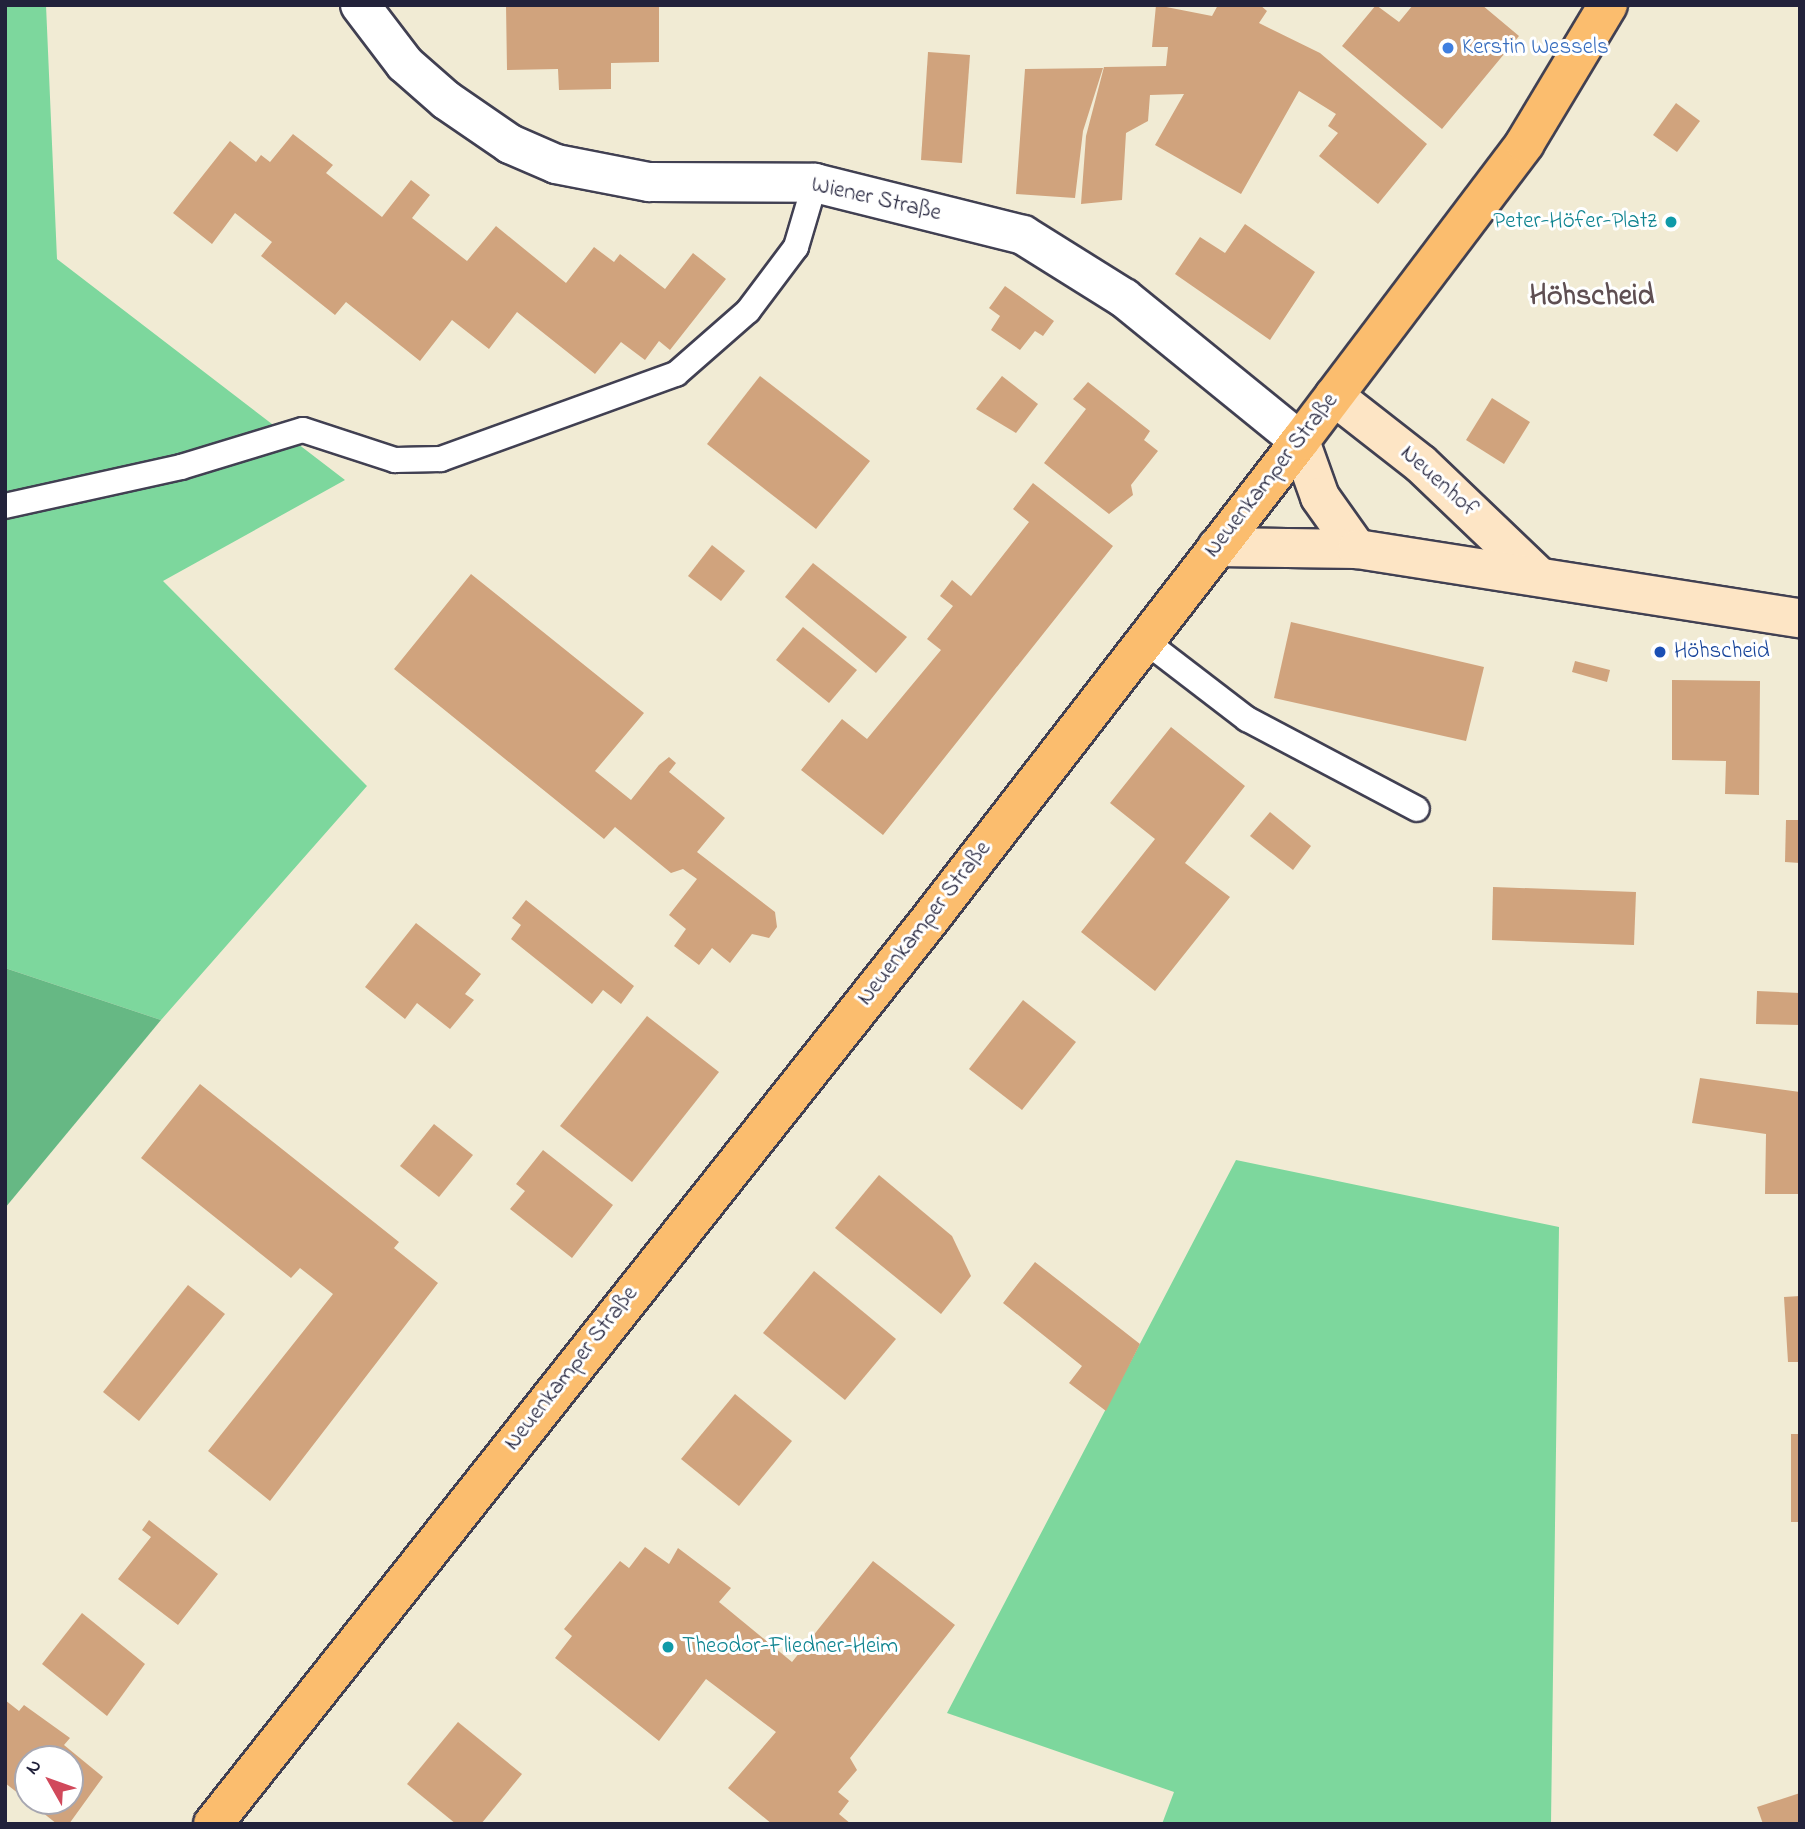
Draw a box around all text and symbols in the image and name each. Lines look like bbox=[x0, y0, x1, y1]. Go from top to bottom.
place label: Kerstin Wessels bbox=[1462, 34, 1609, 62]
marker: Kerstin Wessels bbox=[1440, 40, 1456, 56]
street label: Wiener Straße bbox=[808, 172, 944, 228]
place label: Peter-Höfer-Platz bbox=[1493, 208, 1657, 236]
marker: Peter-Höfer-Platz bbox=[1663, 214, 1679, 230]
district label: Höhscheid bbox=[1530, 279, 1654, 315]
street label: Neuenkamper Straße bbox=[1199, 388, 1345, 564]
street label: Neuenhof bbox=[1394, 440, 1482, 524]
place label: Höhscheid bbox=[1674, 638, 1770, 666]
marker: Höhscheid bbox=[1652, 644, 1668, 660]
street label: Neuenkamper Straße bbox=[852, 836, 998, 1012]
street label: Neuenkamper Straße bbox=[499, 1281, 645, 1457]
place label: Theodor-Fliedner-Heim bbox=[682, 1633, 898, 1661]
marker: Theodor-Fliedner-Heim bbox=[660, 1639, 676, 1655]
north arrow bbox=[14, 1745, 84, 1815]
text: N bbox=[20, 1754, 49, 1781]

